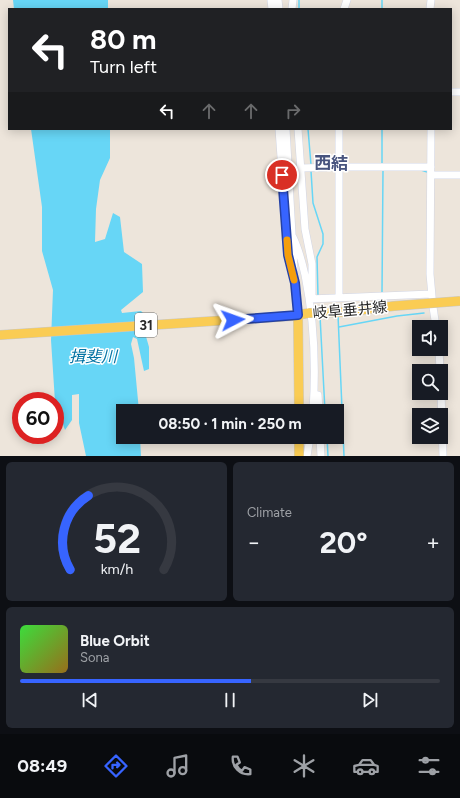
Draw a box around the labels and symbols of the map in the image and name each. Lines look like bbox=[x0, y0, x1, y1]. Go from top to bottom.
district label: 西結 bbox=[314, 153, 348, 173]
pin bbox=[265, 158, 299, 192]
street label: 岐阜垂井線 bbox=[312, 298, 388, 322]
position arrow bbox=[212, 299, 254, 341]
road number: 31 bbox=[135, 313, 157, 337]
water label: 揖斐川 bbox=[69, 347, 119, 366]
speed limit sign: 60 bbox=[12, 392, 64, 444]

